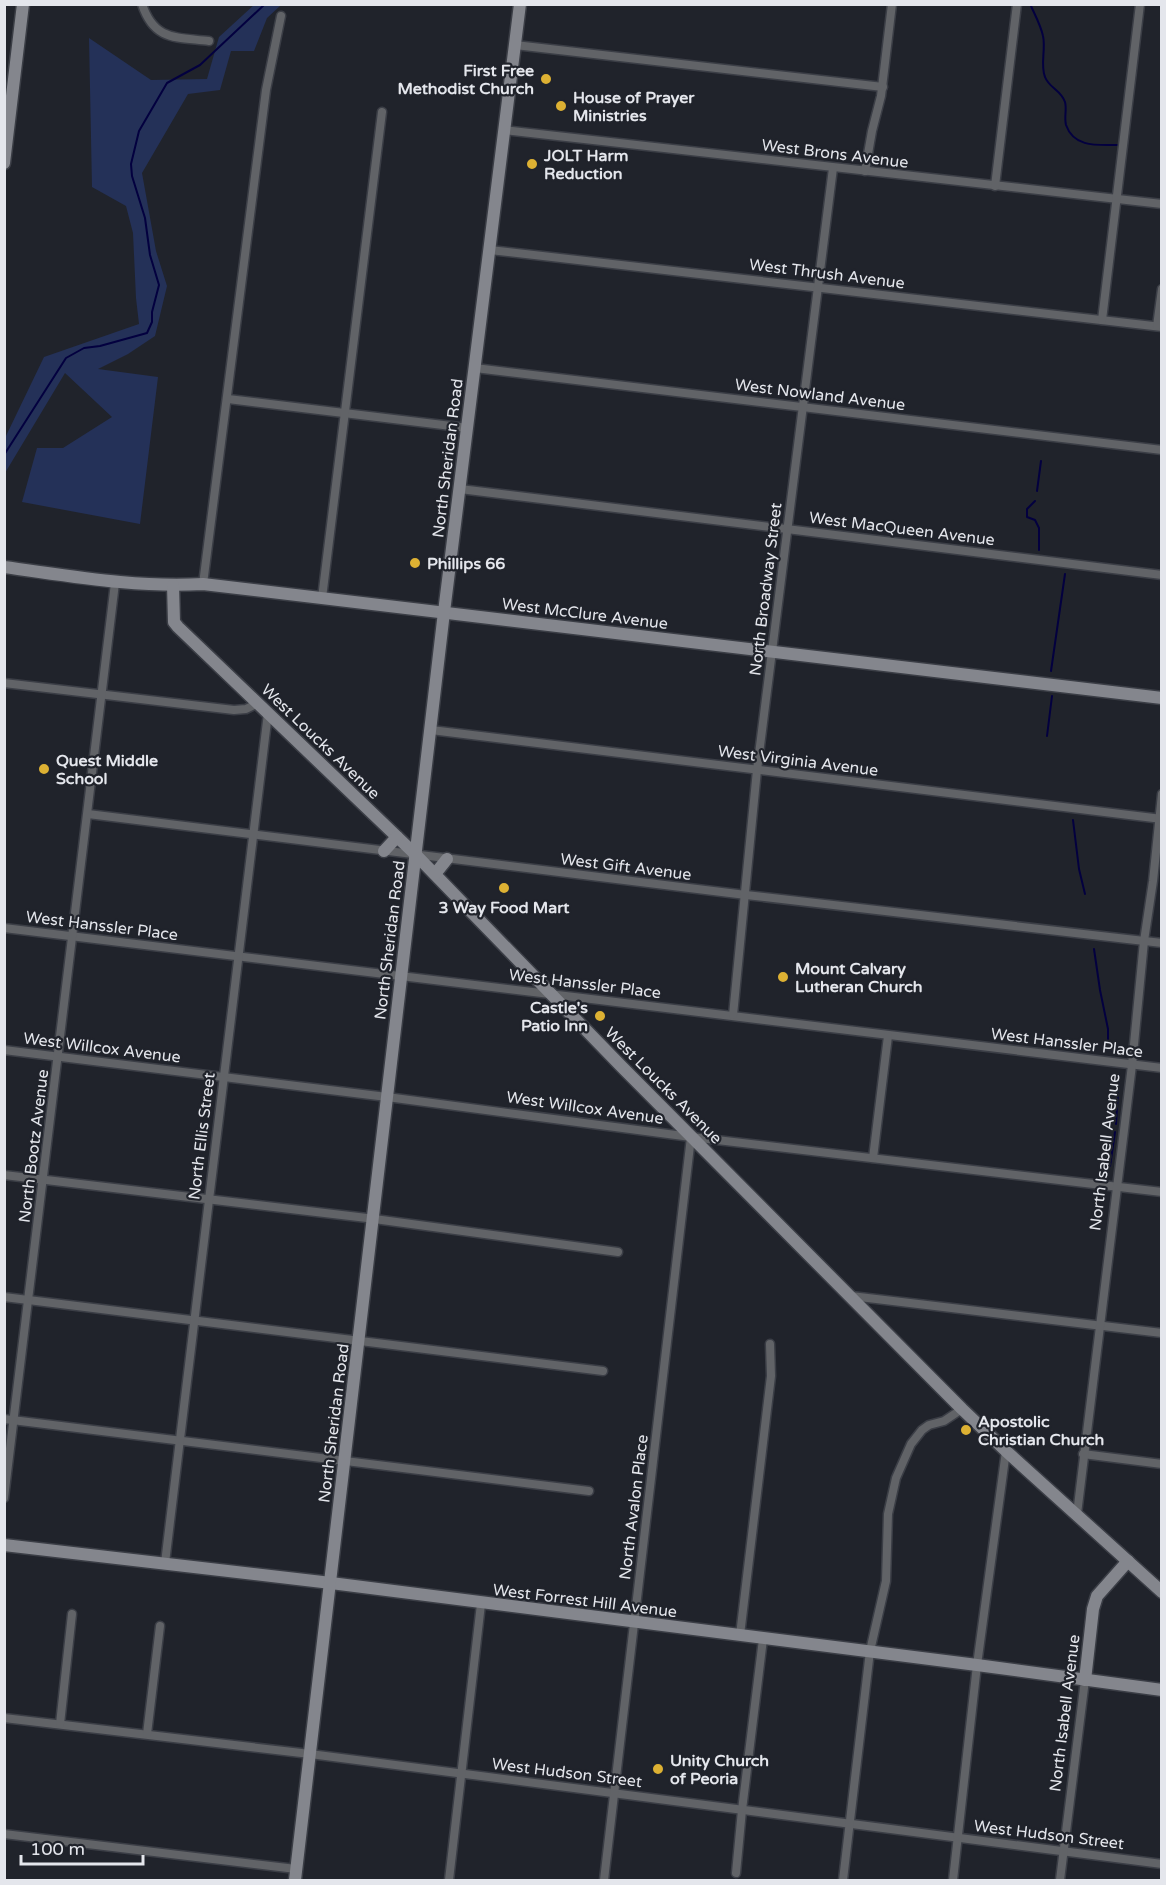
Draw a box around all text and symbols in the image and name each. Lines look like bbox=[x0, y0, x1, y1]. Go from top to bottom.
place label: First Free Methodist Church bbox=[397, 61, 534, 99]
marker: First Free Methodist Church bbox=[539, 72, 553, 86]
place label: House of Prayer Ministries bbox=[573, 88, 695, 126]
marker: House of Prayer Ministries bbox=[554, 99, 568, 113]
street label: West Brons Avenue bbox=[760, 135, 909, 173]
place label: JOLT Harm Reduction bbox=[543, 146, 628, 184]
marker: JOLT Harm Reduction bbox=[525, 157, 539, 171]
street label: West Thrush Avenue bbox=[748, 255, 906, 293]
street label: West Nowland Avenue bbox=[734, 375, 906, 415]
street label: North Sheridan Road bbox=[428, 377, 468, 539]
street label: North Broadway Street bbox=[745, 502, 787, 677]
street label: West MacQueen Avenue bbox=[808, 508, 996, 550]
place label: Phillips 66 bbox=[427, 554, 505, 574]
marker: Phillips 66 bbox=[408, 556, 422, 570]
street label: West McClure Avenue bbox=[501, 594, 669, 634]
street label: West Loucks Avenue bbox=[257, 680, 384, 804]
street label: West Virginia Avenue bbox=[717, 741, 879, 781]
place label: Quest Middle School bbox=[56, 751, 158, 789]
marker: Quest Middle School bbox=[37, 762, 51, 776]
street label: West Gift Avenue bbox=[559, 849, 693, 885]
street label: North Sheridan Road bbox=[370, 859, 410, 1021]
marker: 3 Way Food Mart bbox=[497, 881, 511, 895]
place label: 3 Way Food Mart bbox=[439, 898, 570, 918]
street label: West Hanssler Place bbox=[25, 907, 179, 945]
place label: Mount Calvary Lutheran Church bbox=[795, 959, 923, 997]
street label: West Hanssler Place bbox=[508, 965, 662, 1003]
marker: Mount Calvary Lutheran Church bbox=[776, 970, 790, 984]
place label: Castle's Patio Inn bbox=[521, 998, 588, 1036]
marker: Castle's Patio Inn bbox=[593, 1009, 607, 1023]
street label: West Loucks Avenue bbox=[601, 1023, 726, 1148]
street label: West Hanssler Place bbox=[990, 1024, 1144, 1062]
street label: West Willcox Avenue bbox=[22, 1028, 182, 1068]
street label: North Bootz Avenue bbox=[15, 1068, 53, 1224]
street label: North Ellis Street bbox=[184, 1071, 220, 1201]
street label: North Isabell Avenue bbox=[1085, 1072, 1125, 1232]
street label: West Willcox Avenue bbox=[505, 1087, 665, 1129]
street label: North Sheridan Road bbox=[314, 1342, 354, 1504]
place label: Apostolic Christian Church bbox=[978, 1412, 1104, 1450]
marker: Apostolic Christian Church bbox=[959, 1423, 973, 1437]
street label: North Avalon Place bbox=[615, 1433, 653, 1581]
street label: West Forrest Hill Avenue bbox=[492, 1580, 678, 1622]
street label: North Isabell Avenue bbox=[1045, 1633, 1085, 1793]
place label: Unity Church of Peoria bbox=[670, 1751, 769, 1789]
street label: West Hudson Street bbox=[491, 1754, 643, 1792]
marker: Unity Church of Peoria bbox=[651, 1762, 665, 1776]
street label: West Hudson Street bbox=[973, 1816, 1125, 1854]
scale bar bbox=[21, 1828, 142, 1866]
text: 100 m bbox=[30, 1838, 85, 1860]

